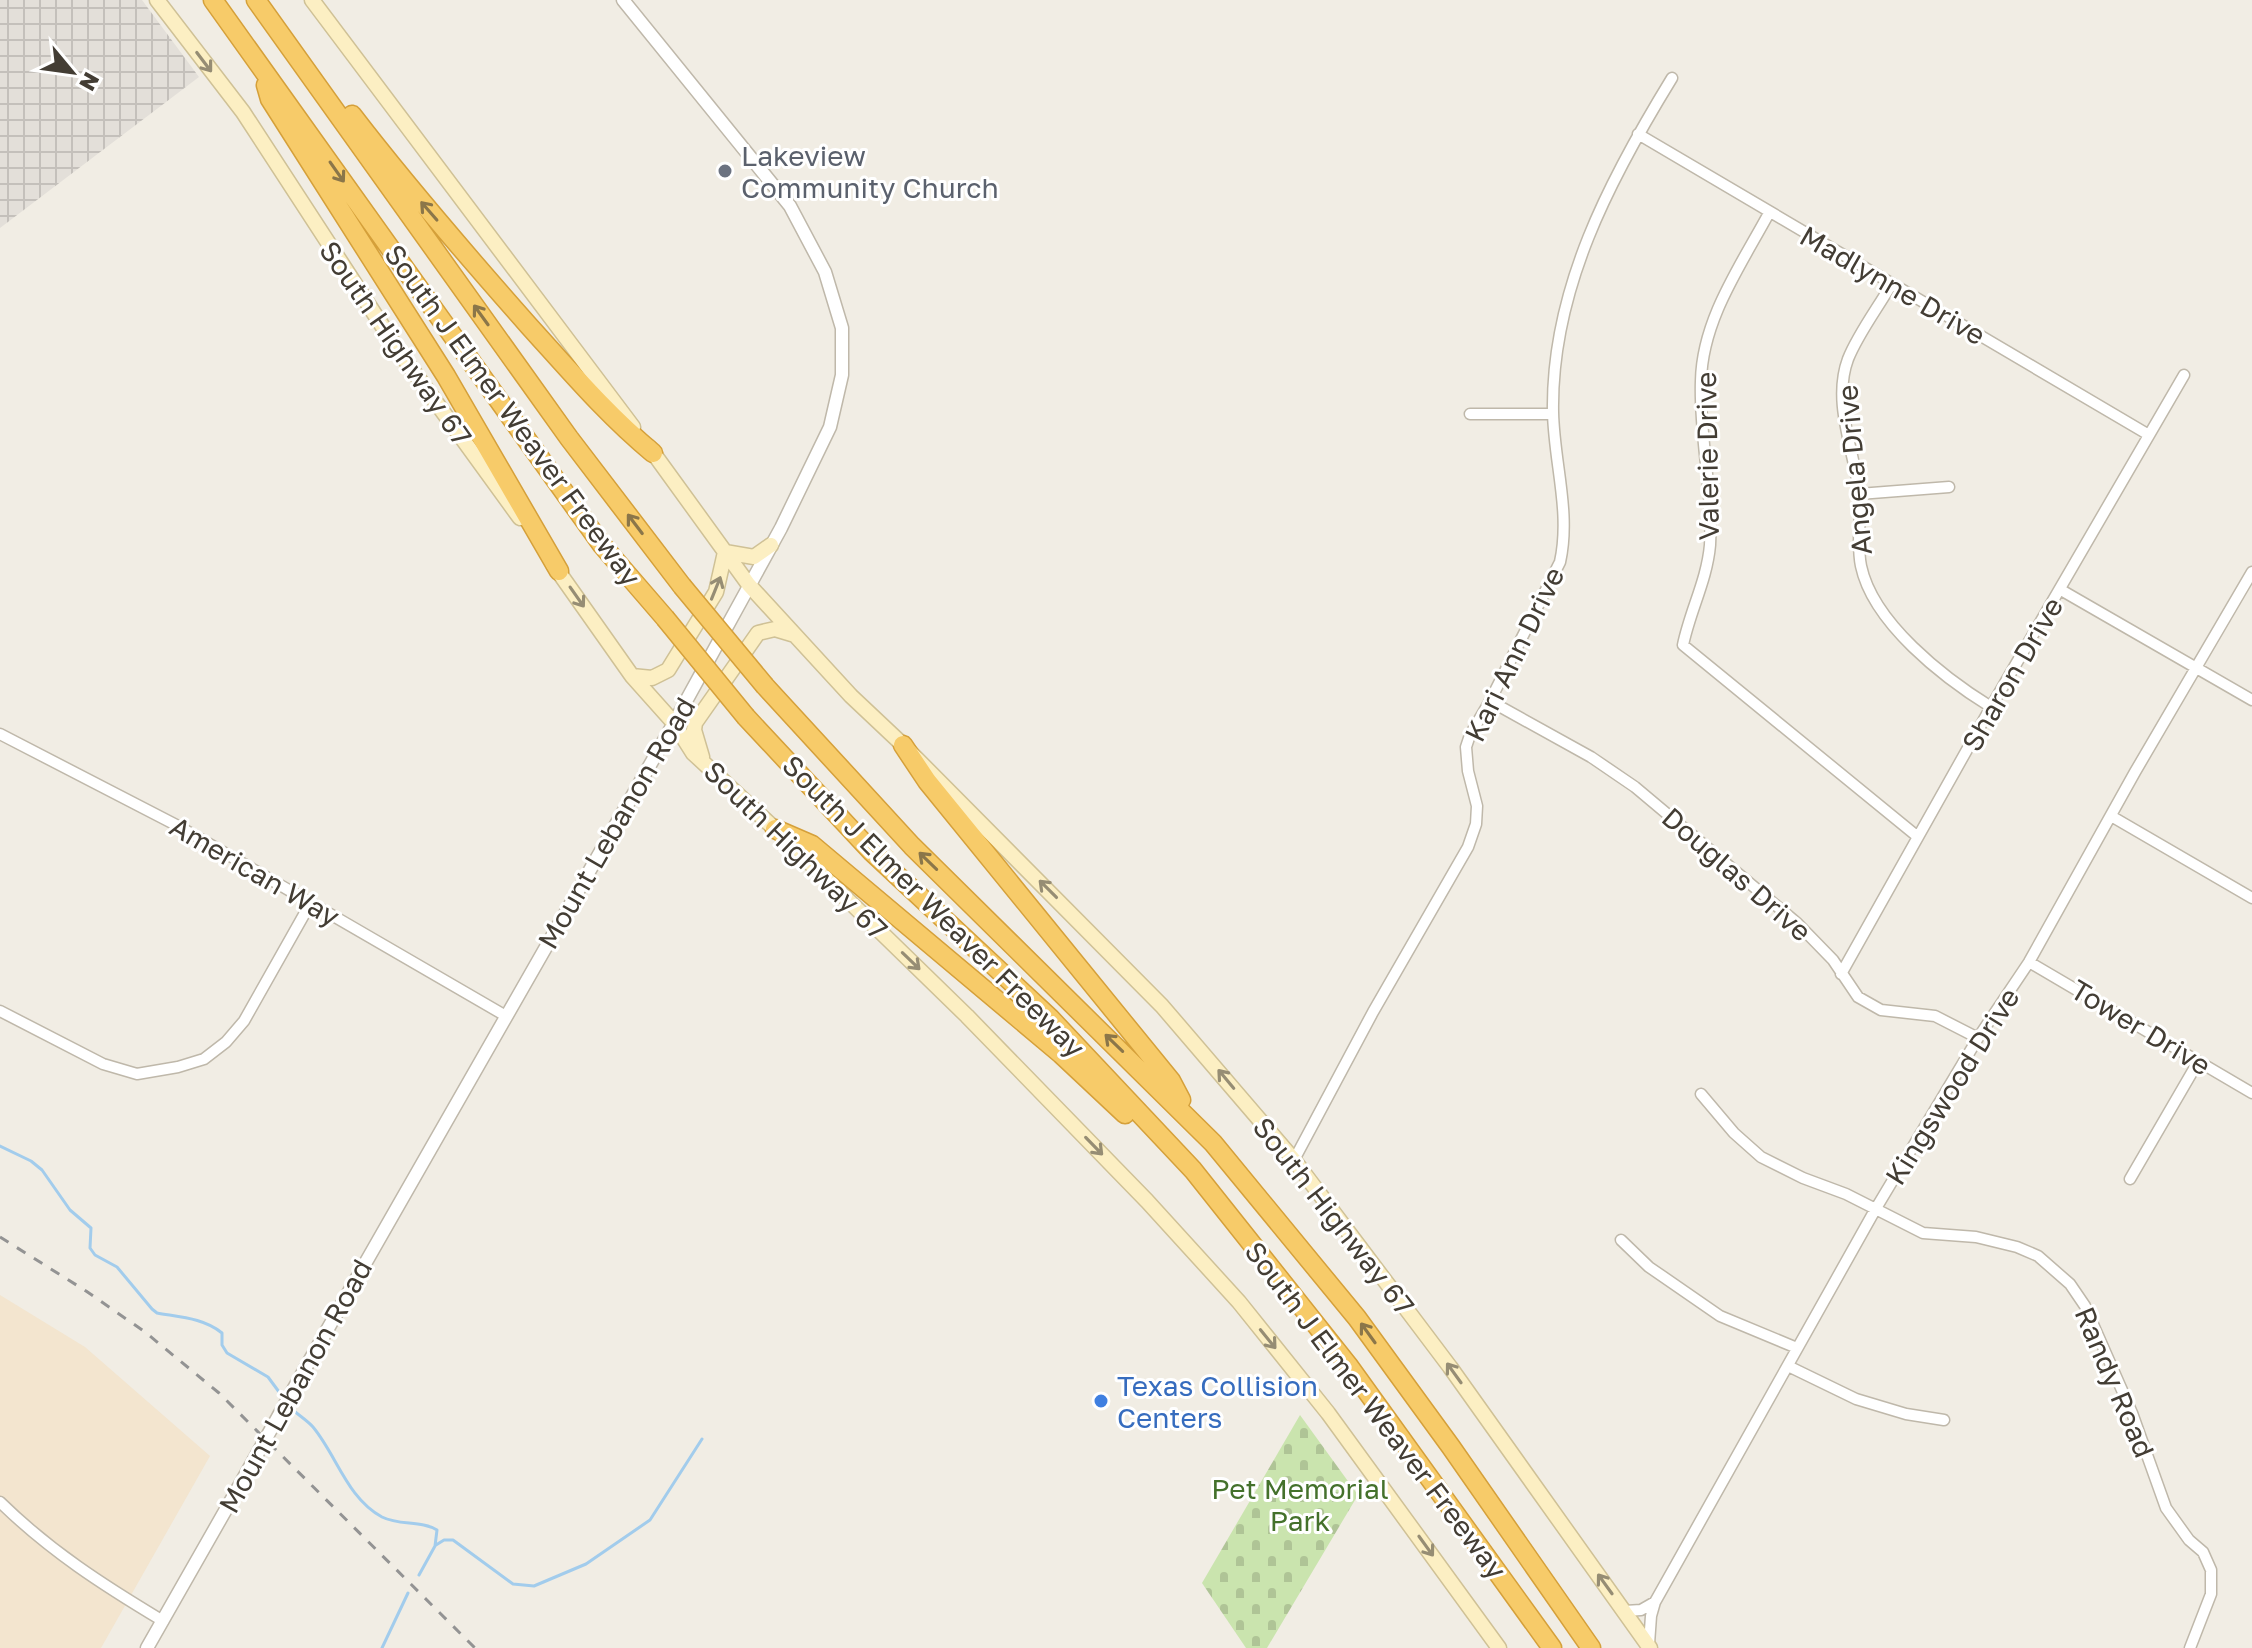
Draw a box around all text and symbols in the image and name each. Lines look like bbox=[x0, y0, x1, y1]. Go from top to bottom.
north arrow bbox=[32, 32, 112, 112]
one-way arrow bbox=[196, 51, 213, 72]
text: N bbox=[74, 68, 106, 96]
place label: Lakeview Community Church bbox=[741, 139, 999, 204]
one-way arrow bbox=[329, 161, 345, 183]
marker: Lakeview Community Church bbox=[716, 162, 734, 180]
one-way arrow bbox=[420, 202, 438, 222]
street label: Madlynne Drive bbox=[1795, 219, 1991, 351]
street label: South Highway 67 bbox=[313, 234, 479, 452]
street label: South J Elmer Weaver Freeway bbox=[378, 238, 648, 592]
one-way arrow bbox=[473, 304, 489, 326]
street label: Valerie Drive bbox=[1689, 371, 1725, 541]
street label: Angela Drive bbox=[1830, 384, 1878, 556]
one-way arrow bbox=[626, 514, 643, 535]
street label: Kari Ann Drive bbox=[1458, 561, 1570, 747]
one-way arrow bbox=[710, 576, 724, 600]
one-way arrow bbox=[569, 586, 585, 608]
street label: Sharon Drive bbox=[1955, 591, 2069, 757]
street label: Mount Lebanon Road bbox=[531, 691, 701, 955]
street label: South J Elmer Weaver Freeway bbox=[776, 748, 1092, 1064]
street label: South Highway 67 bbox=[698, 754, 894, 946]
street label: Douglas Drive bbox=[1656, 800, 1818, 948]
street label: American Way bbox=[164, 809, 346, 933]
one-way arrow bbox=[919, 852, 938, 871]
one-way arrow bbox=[1039, 880, 1058, 899]
one-way arrow bbox=[901, 952, 921, 971]
street label: Tower Drive bbox=[2065, 972, 2217, 1082]
street label: Kingswood Drive bbox=[1878, 982, 2026, 1190]
one-way arrow bbox=[1105, 1034, 1124, 1053]
one-way arrow bbox=[1217, 1069, 1235, 1090]
street label: South Highway 67 bbox=[1247, 1111, 1421, 1321]
one-way arrow bbox=[1084, 1136, 1103, 1155]
street label: South J Elmer Weaver Freeway bbox=[1238, 1235, 1514, 1585]
street label: Mount Lebanon Road bbox=[212, 1253, 378, 1519]
street label: Randy Road bbox=[2068, 1302, 2162, 1462]
one-way arrow bbox=[1359, 1323, 1376, 1344]
one-way arrow bbox=[1260, 1328, 1277, 1349]
one-way arrow bbox=[1446, 1362, 1462, 1384]
place label: Texas Collision Centers bbox=[1117, 1369, 1318, 1434]
marker: Texas Collision Centers bbox=[1092, 1392, 1110, 1410]
park label: Pet Memorial Park bbox=[1211, 1472, 1389, 1537]
one-way arrow bbox=[1418, 1534, 1434, 1556]
one-way arrow bbox=[1597, 1574, 1613, 1596]

